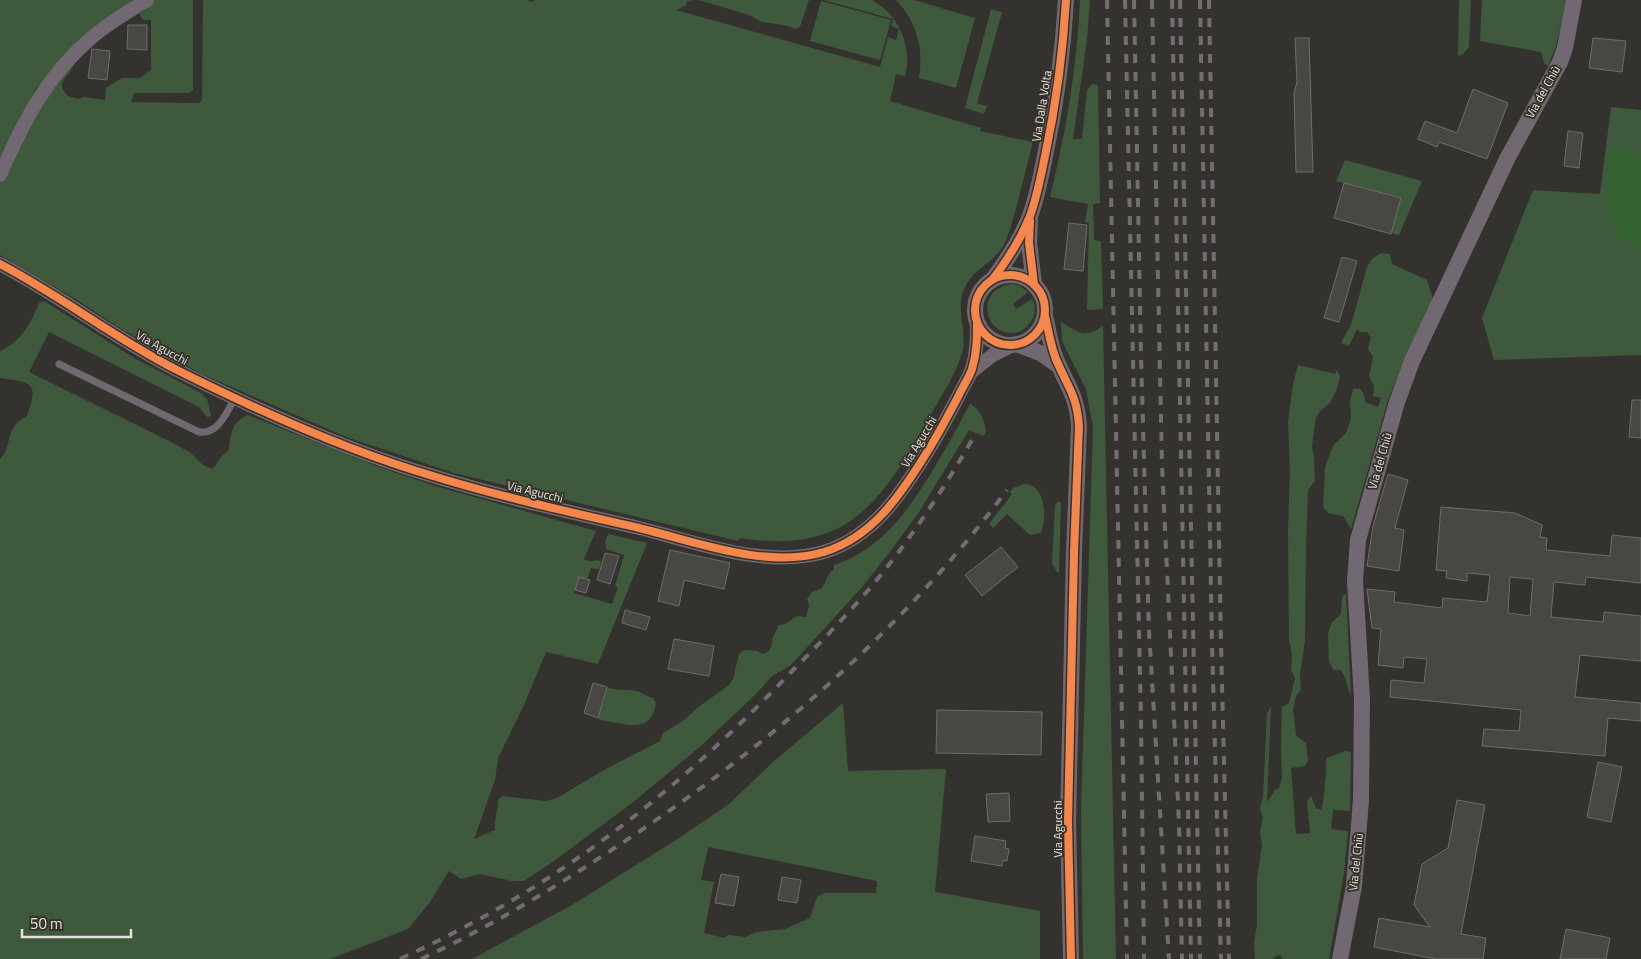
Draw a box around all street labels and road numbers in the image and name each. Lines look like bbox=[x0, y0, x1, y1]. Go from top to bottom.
street label: Via del Chiù bbox=[1520, 62, 1565, 122]
street label: Via Dalla Volta bbox=[1026, 69, 1057, 143]
street label: Via Agucchi bbox=[133, 325, 192, 370]
street label: Via Agucchi bbox=[896, 412, 941, 471]
street label: Via del Chiù bbox=[1362, 430, 1397, 491]
street label: Via Agucchi bbox=[505, 475, 565, 508]
street label: Via Agucchi bbox=[1048, 800, 1067, 858]
street label: Via del Chiù bbox=[1343, 832, 1368, 892]

